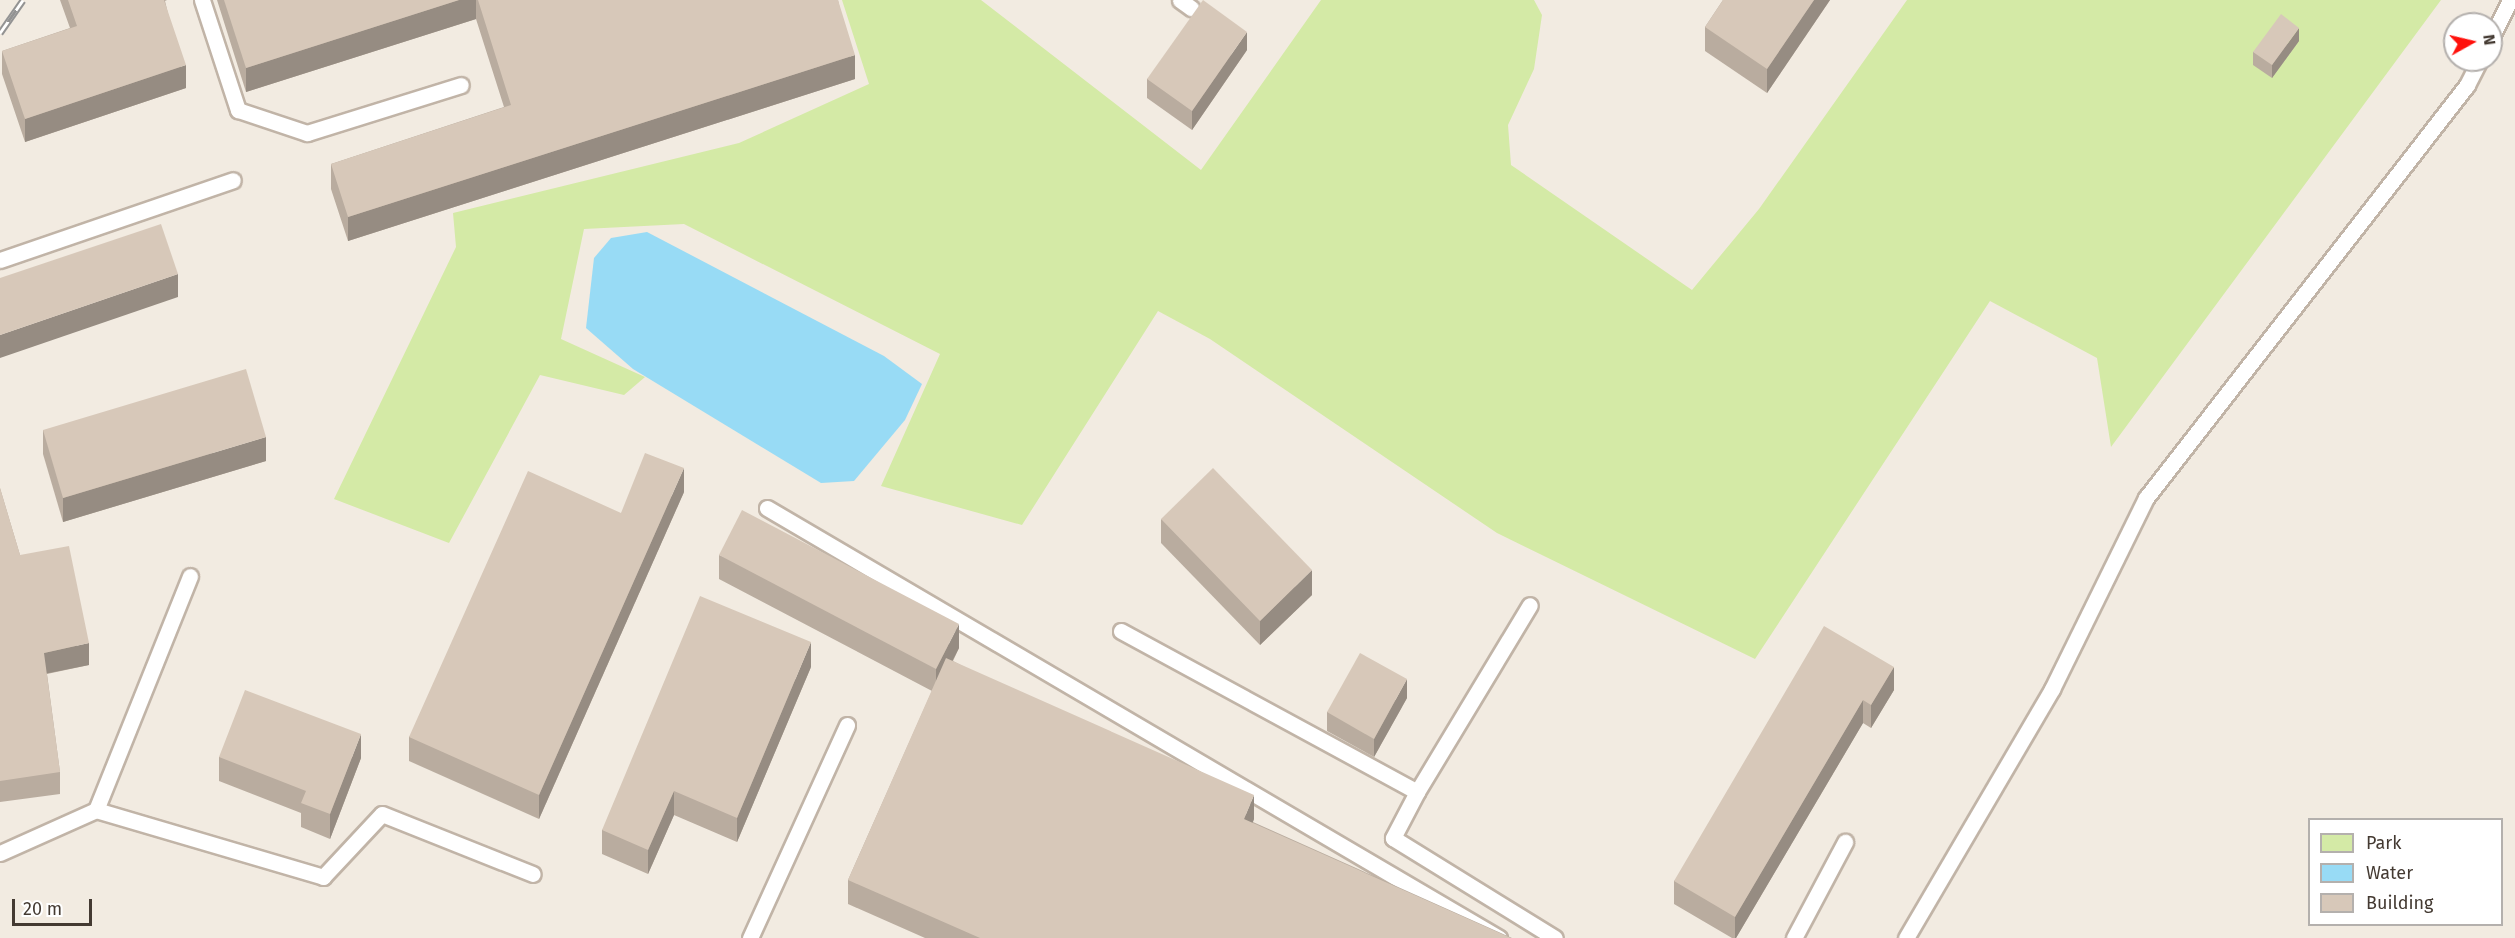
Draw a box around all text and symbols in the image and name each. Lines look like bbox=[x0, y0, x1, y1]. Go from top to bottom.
north arrow bbox=[2443, 12, 2503, 72]
text: N bbox=[2479, 33, 2499, 46]
legend bbox=[2308, 818, 2503, 926]
text: Park bbox=[2366, 832, 2401, 854]
text: Water bbox=[2366, 862, 2413, 884]
scale bar bbox=[15, 887, 94, 925]
text: Building bbox=[2366, 892, 2433, 914]
text: 20 m bbox=[23, 898, 62, 920]

